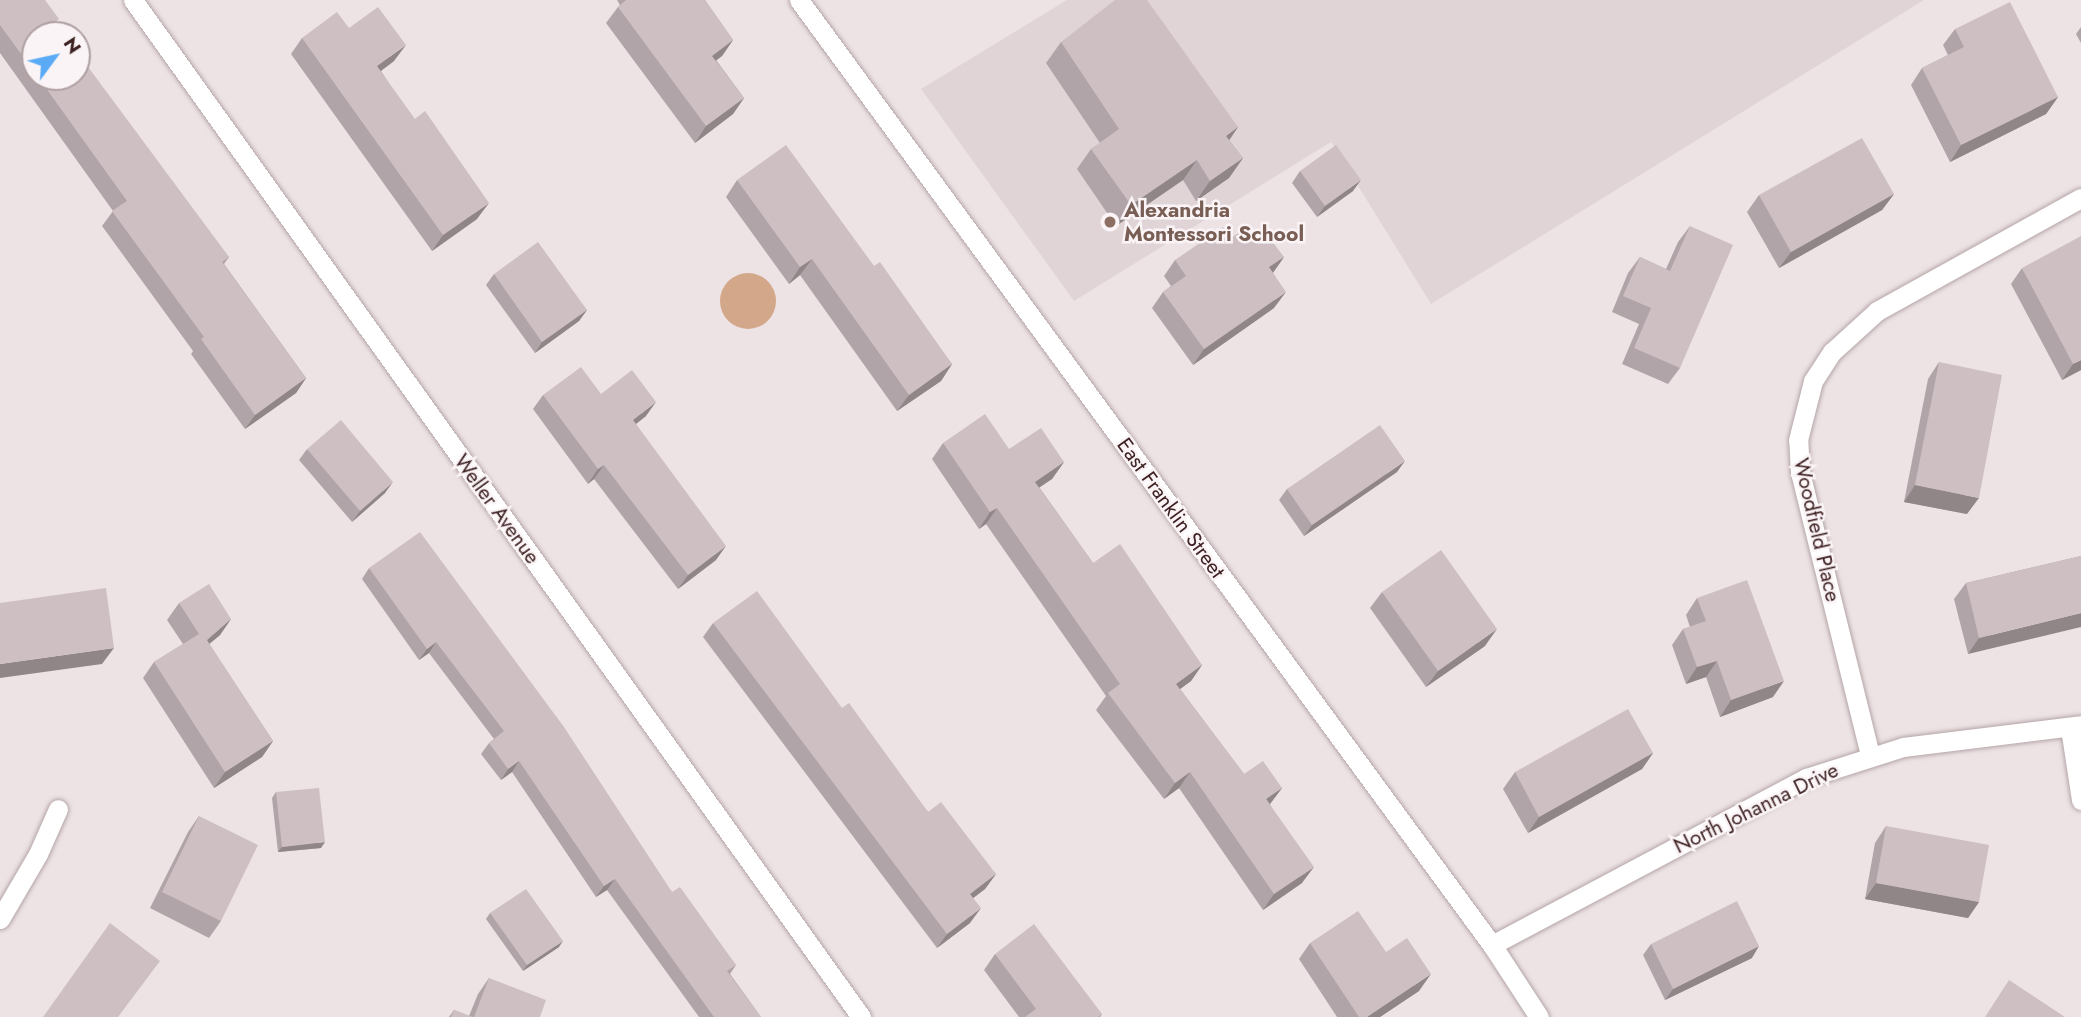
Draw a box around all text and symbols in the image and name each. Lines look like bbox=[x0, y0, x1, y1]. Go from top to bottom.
north arrow bbox=[21, 21, 91, 91]
text: N bbox=[57, 32, 88, 59]
place label: Alexandria Montessori School bbox=[1124, 197, 1304, 247]
marker: Alexandria Montessori School bbox=[1102, 214, 1118, 230]
street label: East Franklin Street bbox=[1112, 433, 1230, 583]
street label: Weller Avenue bbox=[449, 449, 545, 569]
street label: Woodfield Place bbox=[1788, 456, 1846, 604]
street label: North Johanna Drive bbox=[1670, 757, 1842, 859]

